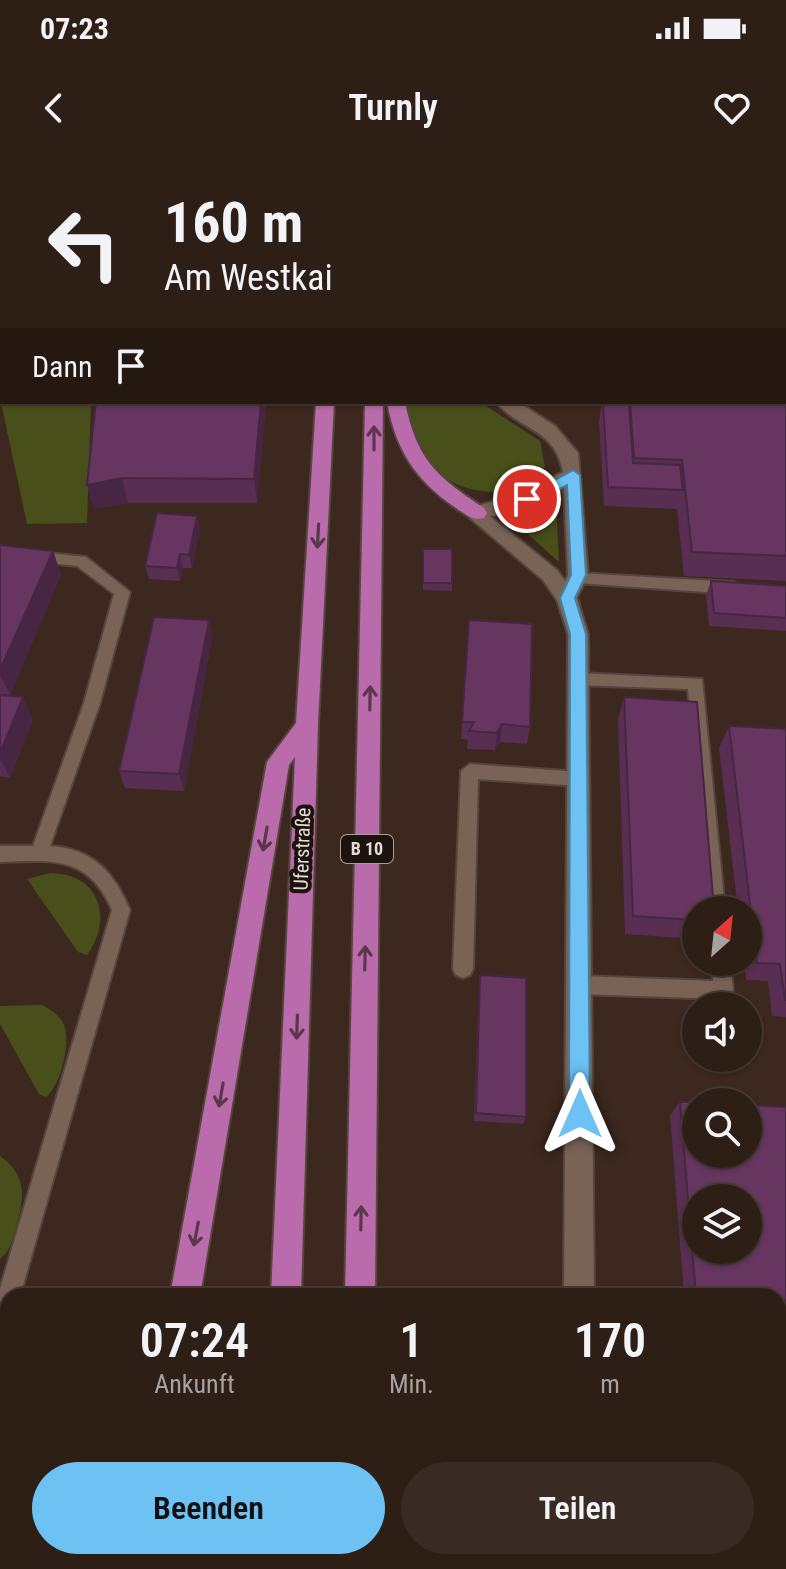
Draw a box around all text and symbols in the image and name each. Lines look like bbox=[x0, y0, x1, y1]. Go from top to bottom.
text: 07:23 bbox=[40, 11, 109, 46]
icon: back bbox=[32, 86, 76, 130]
icon: heart bbox=[710, 86, 754, 130]
text: Turnly bbox=[348, 87, 438, 129]
text: 160 m bbox=[164, 190, 303, 256]
icon: left bbox=[32, 192, 136, 296]
text: Am Westkai bbox=[164, 257, 333, 299]
icon: arrive bbox=[109, 344, 153, 388]
text: Dann bbox=[32, 349, 93, 384]
one-way arrow bbox=[366, 425, 382, 452]
pin bbox=[493, 465, 561, 533]
icon: arrive bbox=[505, 477, 549, 521]
one-way arrow bbox=[310, 522, 325, 549]
one-way arrow bbox=[362, 685, 378, 712]
street label: Uferstraße bbox=[289, 807, 315, 891]
one-way arrow bbox=[257, 826, 272, 851]
road number: B 10 bbox=[341, 835, 393, 863]
north arrow bbox=[682, 896, 762, 976]
map controls bbox=[682, 896, 762, 1264]
one-way arrow bbox=[358, 945, 373, 972]
button: sound bbox=[682, 992, 762, 1072]
one-way arrow bbox=[289, 1013, 304, 1040]
position arrow bbox=[538, 1072, 622, 1156]
one-way arrow bbox=[213, 1082, 228, 1108]
button: search bbox=[682, 1088, 762, 1168]
button: layers bbox=[682, 1184, 762, 1264]
one-way arrow bbox=[353, 1205, 369, 1232]
one-way arrow bbox=[188, 1221, 203, 1246]
text: 07:24 bbox=[140, 1312, 249, 1369]
text: 1 bbox=[399, 1312, 423, 1369]
text: 170 bbox=[574, 1312, 646, 1369]
text: Ankunft bbox=[154, 1369, 235, 1399]
text: Min. bbox=[389, 1369, 434, 1399]
text: m bbox=[600, 1369, 620, 1399]
button: Beenden bbox=[32, 1462, 385, 1554]
button: Teilen bbox=[401, 1462, 754, 1554]

